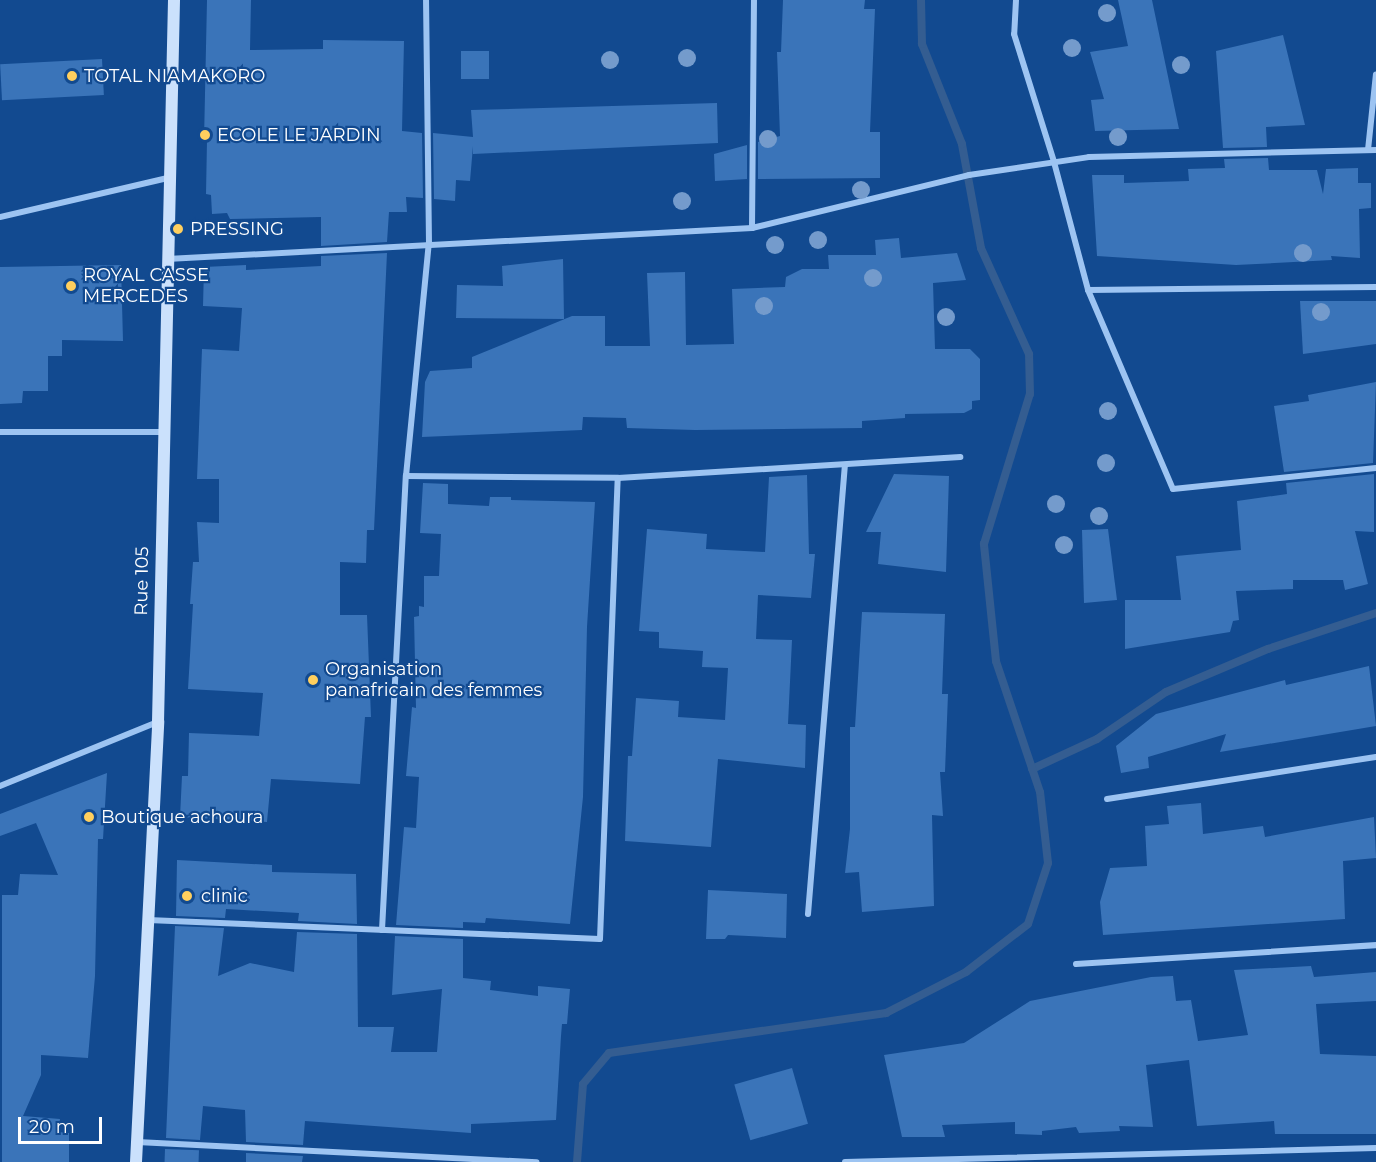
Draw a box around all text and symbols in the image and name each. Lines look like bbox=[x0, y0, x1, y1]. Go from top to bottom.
place label: TOTAL NIAMAKORO bbox=[84, 65, 265, 87]
marker: TOTAL NIAMAKORO bbox=[65, 69, 79, 83]
place label: ECOLE LE JARDIN bbox=[217, 124, 381, 146]
marker: ECOLE LE JARDIN bbox=[198, 128, 212, 142]
place label: PRESSING bbox=[190, 218, 284, 240]
marker: PRESSING bbox=[171, 222, 185, 236]
place label: ROYAL CASSE MERCEDES bbox=[83, 265, 209, 308]
marker: ROYAL CASSE MERCEDES bbox=[64, 279, 78, 293]
street label: Rue 105 bbox=[131, 546, 153, 616]
place label: Organisation panafricain des femmes bbox=[325, 659, 542, 702]
marker: Organisation panafricain des femmes bbox=[306, 673, 320, 687]
place label: Boutique achoura bbox=[101, 806, 263, 828]
marker: Boutique achoura bbox=[82, 810, 96, 824]
place label: clinic bbox=[201, 885, 248, 907]
marker: clinic bbox=[178, 887, 196, 905]
scale bar bbox=[21, 1105, 105, 1143]
text: 20 m bbox=[29, 1116, 75, 1138]

